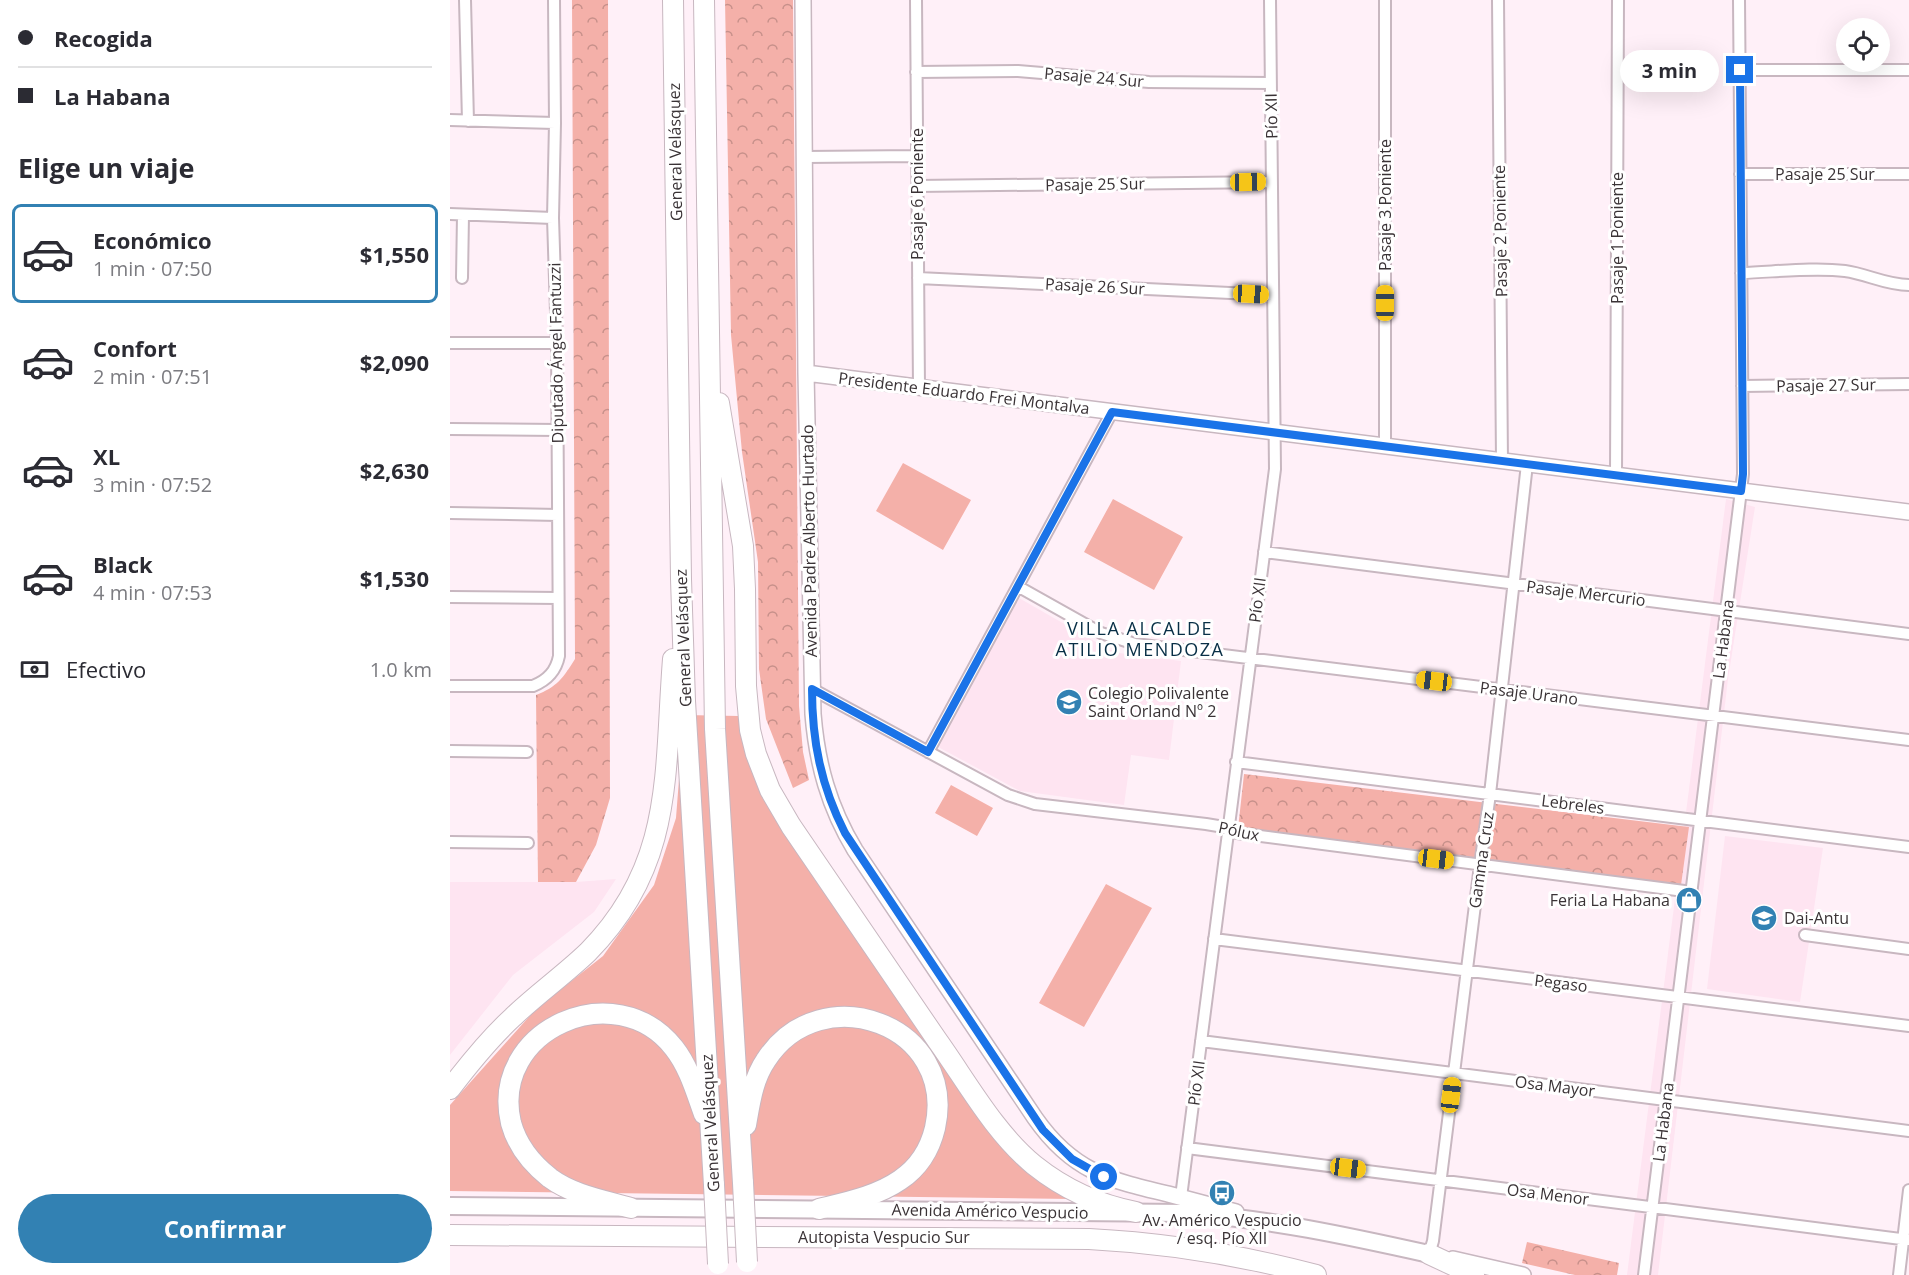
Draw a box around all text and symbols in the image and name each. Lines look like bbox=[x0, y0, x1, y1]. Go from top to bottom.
map controls bbox=[1836, 18, 1890, 72]
button: locate bbox=[1836, 18, 1890, 72]
text: Recogida bbox=[54, 23, 153, 53]
callout: 3 min bbox=[1620, 49, 1719, 91]
route end bbox=[1726, 56, 1753, 83]
text: 3 min bbox=[1642, 57, 1697, 84]
street label: Pasaje 24 Sur bbox=[1043, 62, 1145, 92]
text: La Habana bbox=[54, 81, 171, 111]
street label: General Velásquez bbox=[663, 83, 687, 221]
street label: Pío XII bbox=[1260, 93, 1282, 139]
street label: Pasaje 6 Poniente bbox=[906, 128, 928, 260]
street label: Pasaje 3 Poniente bbox=[1374, 139, 1396, 271]
text: Elige un viaje bbox=[18, 149, 194, 186]
street label: Pasaje 25 Sur bbox=[1775, 163, 1875, 185]
street label: Pasaje 2 Poniente bbox=[1488, 165, 1512, 297]
street label: Pasaje 25 Sur bbox=[1045, 172, 1146, 196]
street label: Pasaje 1 Poniente bbox=[1606, 172, 1628, 304]
car bbox=[1230, 173, 1266, 191]
text: Económico bbox=[93, 225, 212, 255]
icon: car bbox=[21, 227, 75, 281]
text: $1,550 bbox=[360, 239, 429, 269]
text: 1 min · 07:50 bbox=[93, 255, 212, 282]
street label: Diputado Ángel Fantuzzi bbox=[543, 262, 569, 444]
street label: Pasaje 26 Sur bbox=[1045, 272, 1146, 300]
car bbox=[1233, 284, 1269, 304]
car bbox=[1376, 285, 1394, 321]
text: Confort bbox=[93, 333, 177, 363]
icon: car bbox=[21, 335, 75, 389]
text: $2,090 bbox=[360, 347, 429, 377]
text: 2 min · 07:51 bbox=[93, 363, 212, 390]
street label: Presidente Eduardo Frei Montalva bbox=[837, 367, 1091, 419]
street label: Pasaje 27 Sur bbox=[1776, 373, 1877, 397]
street label: Avenida Padre Alberto Hurtado bbox=[796, 424, 822, 658]
text: XL bbox=[93, 441, 120, 471]
icon: car bbox=[21, 443, 75, 497]
text: $2,630 bbox=[360, 455, 429, 485]
text: 3 min · 07:52 bbox=[93, 471, 212, 498]
text: Black bbox=[93, 549, 153, 579]
icon: car bbox=[21, 551, 75, 605]
text: $1,530 bbox=[360, 563, 429, 593]
street label: General Velásquez bbox=[670, 569, 696, 707]
street label: Pasaje Mercurio bbox=[1525, 575, 1647, 611]
street label: Pío XII bbox=[1243, 576, 1271, 624]
text: 4 min · 07:53 bbox=[93, 579, 212, 606]
street label: La Habana bbox=[1707, 598, 1739, 680]
district label: VILLA ALCALDE ATILIO MENDOZA bbox=[1056, 616, 1224, 661]
icon: cash bbox=[18, 653, 51, 686]
text: Efectivo bbox=[66, 654, 146, 684]
text: 1.0 km bbox=[370, 656, 432, 683]
car bbox=[1415, 670, 1453, 692]
street label: Pasaje Urano bbox=[1479, 676, 1579, 710]
place label: Colegio Polivalente Saint Orland Nº 2 bbox=[1088, 682, 1229, 722]
school or university icon: Colegio Polivalente Saint Orland Nº 2 bbox=[1054, 687, 1084, 717]
street label: Lebreles bbox=[1540, 789, 1606, 819]
street label: Gamma Cruz bbox=[1463, 810, 1499, 910]
street label: Pólux bbox=[1216, 816, 1262, 846]
car bbox=[1417, 848, 1455, 870]
shop icon: Feria La Habana bbox=[1674, 885, 1704, 915]
place label: Feria La Habana bbox=[1550, 889, 1670, 911]
school or university icon: Dai-Antu bbox=[1749, 903, 1779, 933]
place label: Dai-Antu bbox=[1784, 907, 1849, 929]
street label: Pegaso bbox=[1533, 969, 1589, 997]
street label: General Velásquez bbox=[695, 1053, 725, 1193]
street label: Pío XII bbox=[1182, 1059, 1210, 1107]
street label: Osa Mayor bbox=[1514, 1070, 1597, 1102]
car bbox=[1440, 1076, 1462, 1114]
street label: La Habana bbox=[1647, 1081, 1679, 1163]
car bbox=[1329, 1157, 1367, 1179]
route start bbox=[1090, 1163, 1117, 1190]
bus stop icon: Av. Américo Vespucio / esq. Pío XII bbox=[1207, 1178, 1237, 1208]
street label: Osa Menor bbox=[1506, 1178, 1591, 1210]
button: Confirmar bbox=[18, 1194, 432, 1263]
street label: Avenida Américo Vespucio bbox=[891, 1198, 1089, 1224]
place label: Av. Américo Vespucio / esq. Pío XII bbox=[1142, 1209, 1302, 1249]
street label: Autopista Vespucio Sur bbox=[798, 1226, 970, 1248]

